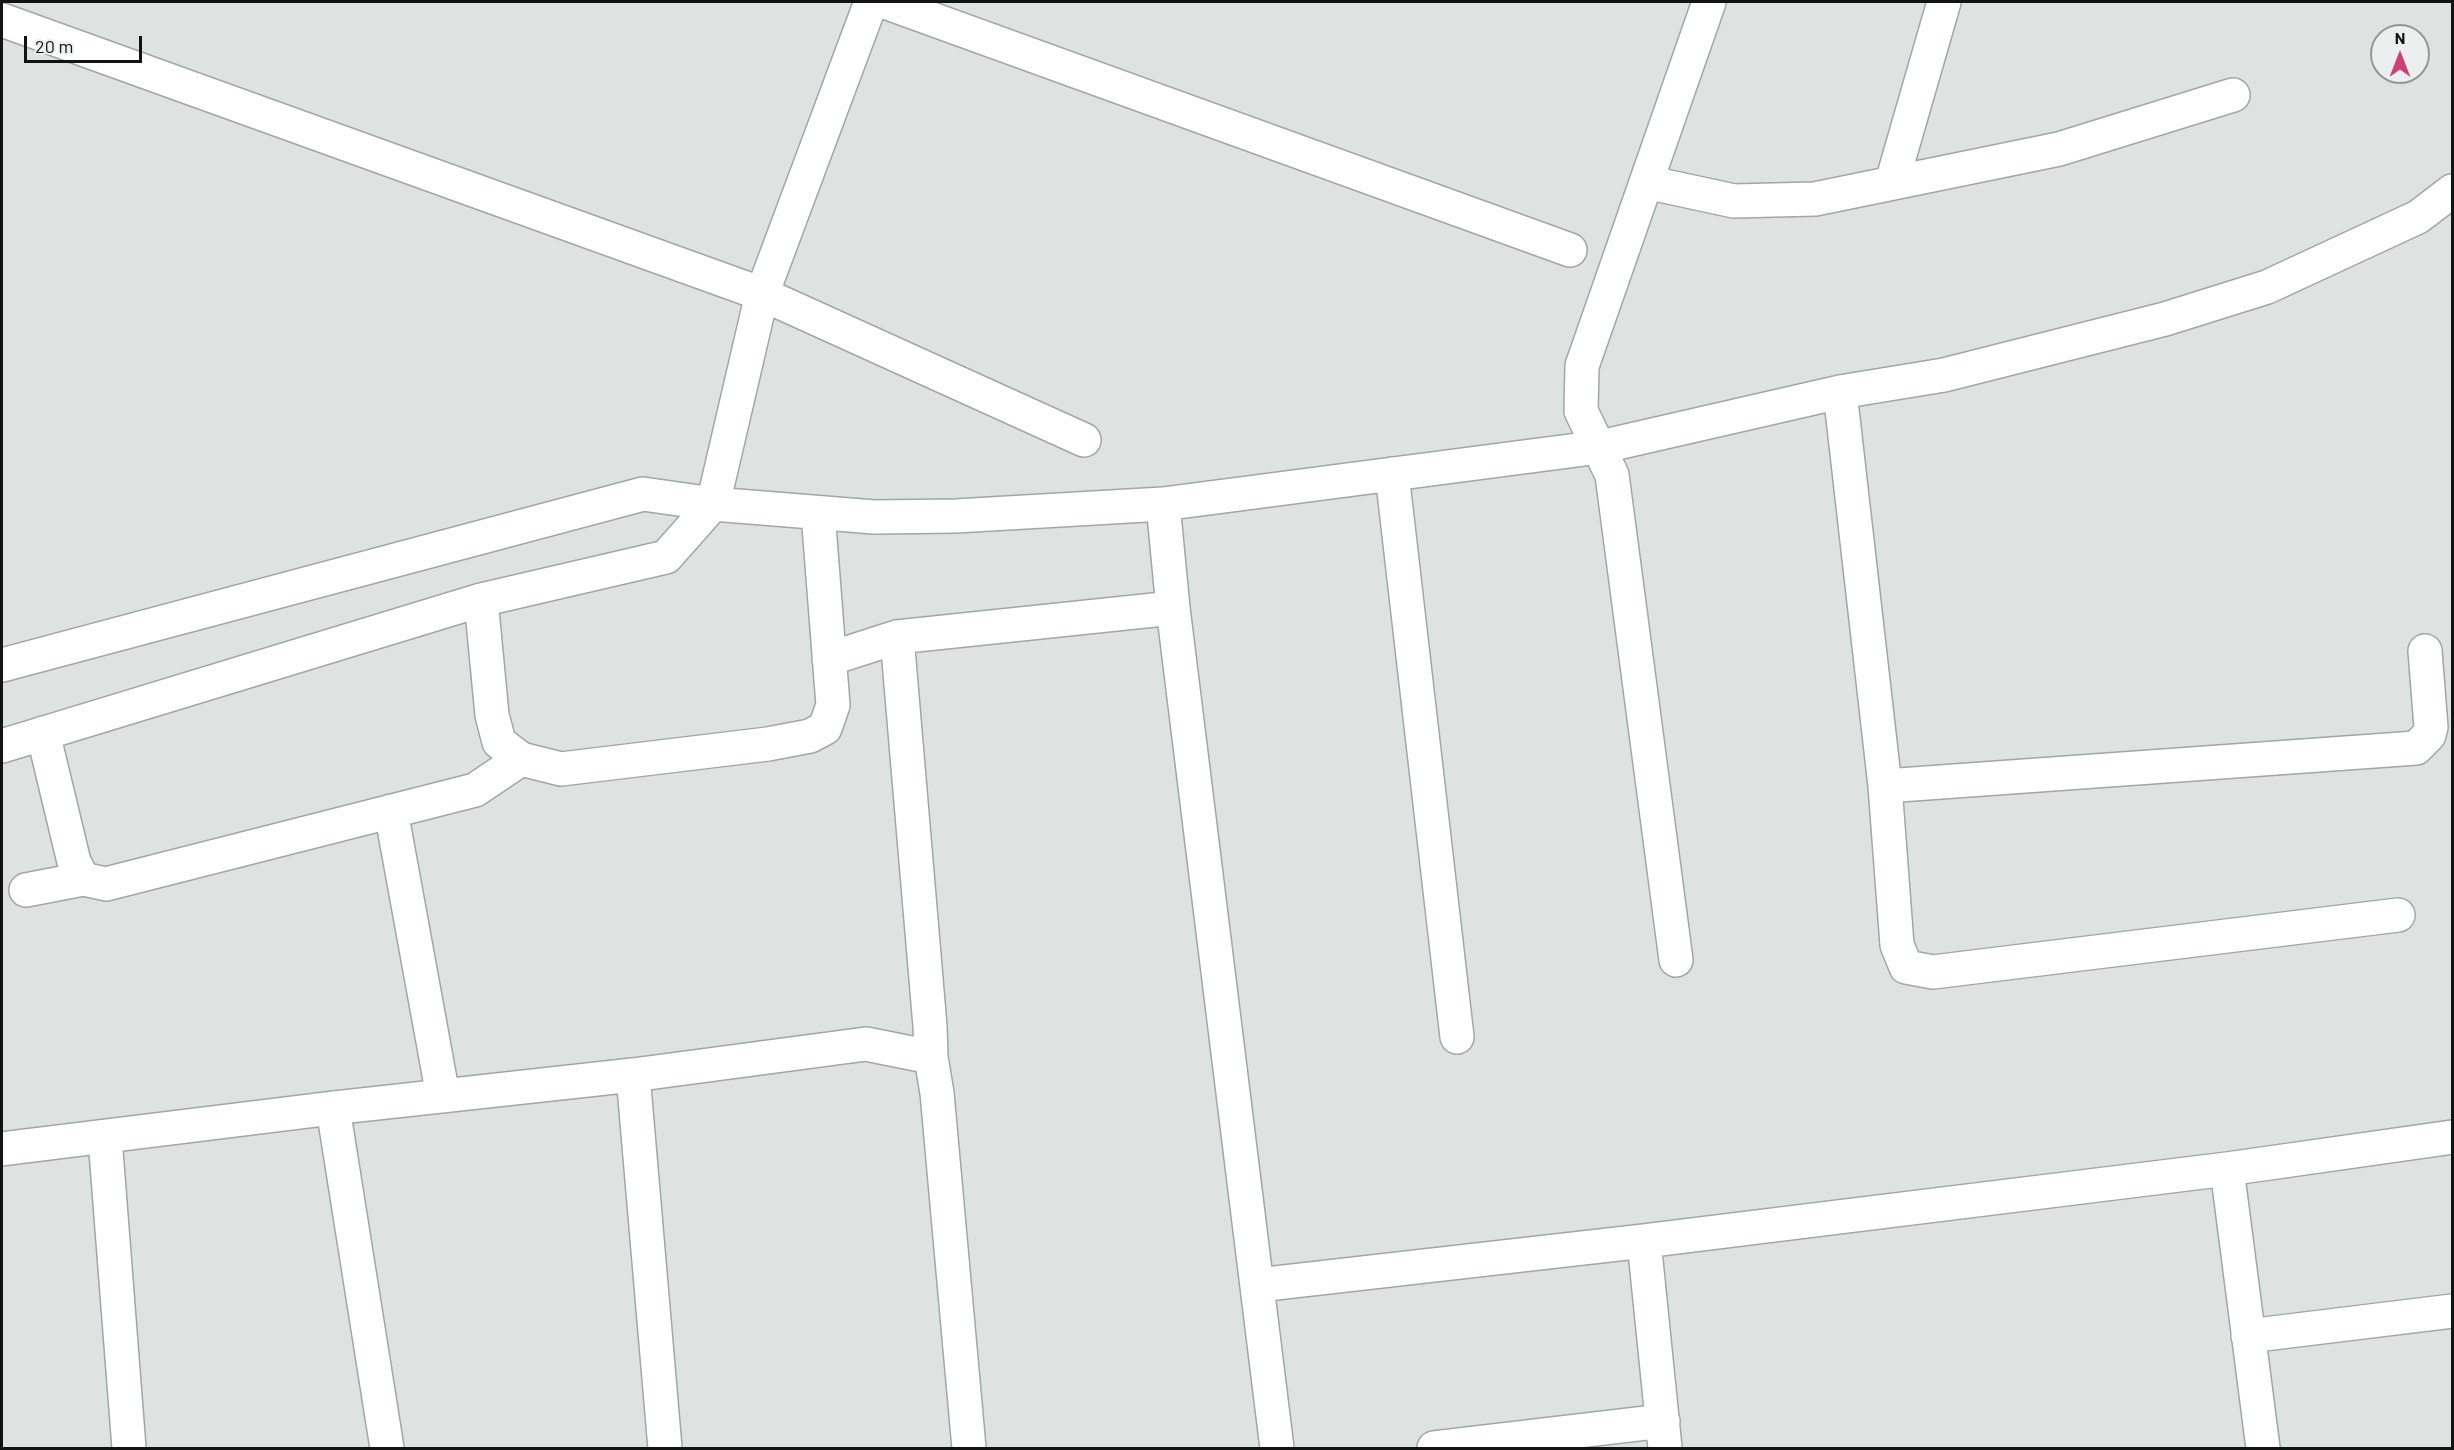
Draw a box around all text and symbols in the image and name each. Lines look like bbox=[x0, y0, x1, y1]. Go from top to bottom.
scale bar bbox=[27, 24, 146, 62]
north arrow bbox=[2370, 24, 2430, 84]
text: N bbox=[2395, 28, 2405, 47]
text: 20 m bbox=[35, 35, 73, 57]

